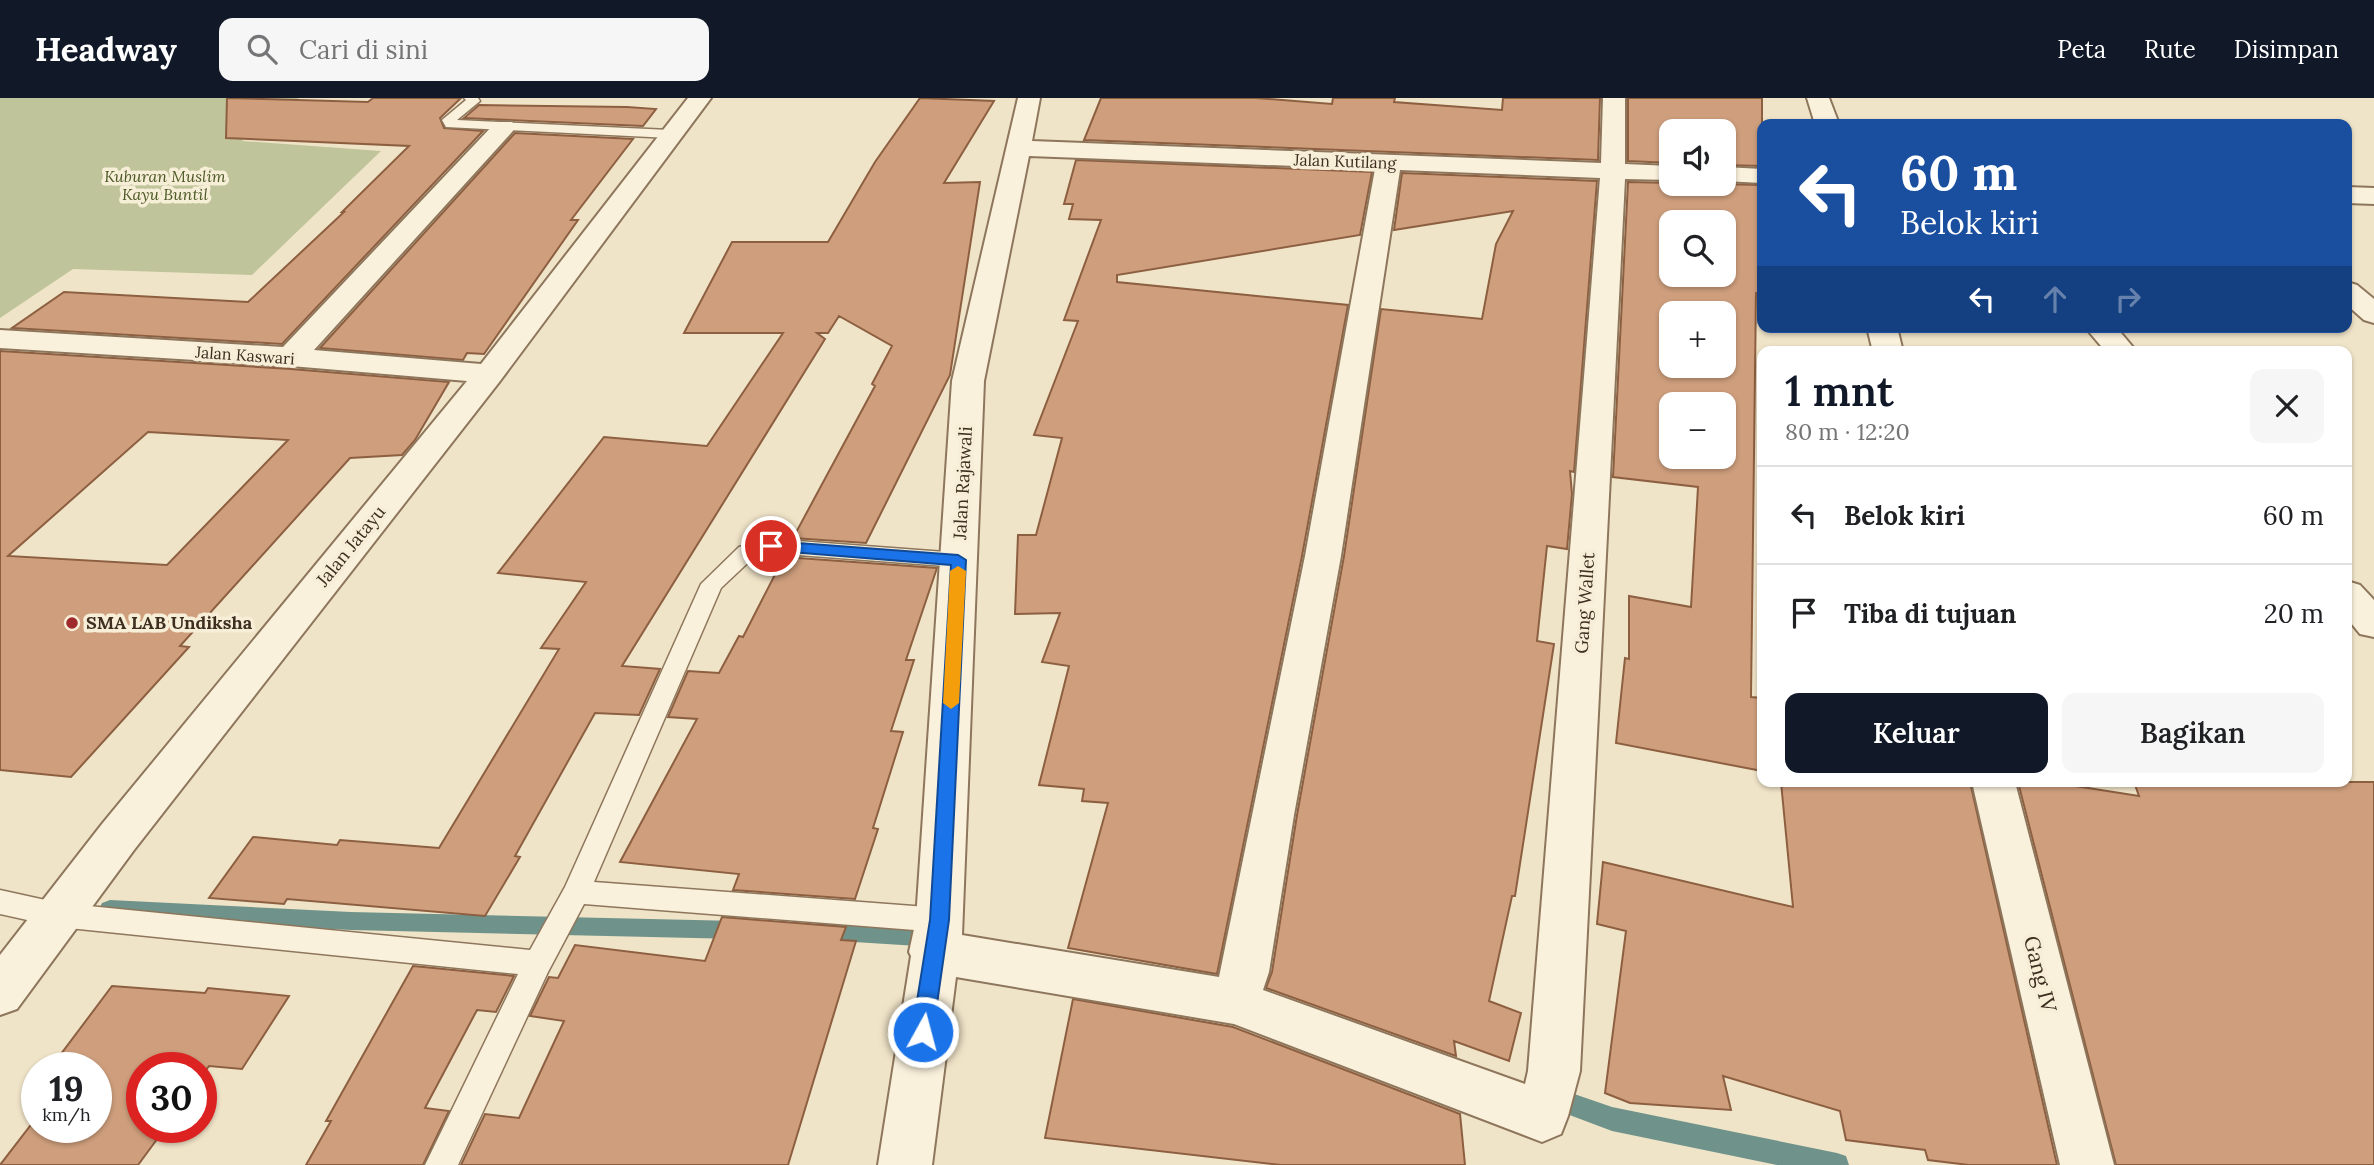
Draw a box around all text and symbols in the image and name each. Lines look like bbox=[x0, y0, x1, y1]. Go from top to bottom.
search box bbox=[219, 18, 709, 81]
text: Headway bbox=[35, 28, 177, 70]
icon: search bbox=[243, 30, 281, 68]
text: Cari di sini bbox=[299, 33, 428, 66]
text: Peta bbox=[2057, 34, 2106, 65]
text: Rute bbox=[2144, 34, 2196, 65]
text: Disimpan bbox=[2234, 34, 2339, 65]
map controls bbox=[1659, 119, 1736, 469]
button: sound bbox=[1659, 119, 1736, 196]
text: 60 m bbox=[1900, 141, 2017, 203]
icon: left bbox=[1785, 147, 1876, 238]
street label: Jalan Kutilang bbox=[1292, 149, 1398, 173]
park label: Kuburan Muslim Kayu Buntil bbox=[104, 166, 226, 204]
text: Belok kiri bbox=[1900, 202, 2039, 243]
button: search bbox=[1659, 210, 1736, 287]
icon: left bbox=[1963, 280, 2001, 318]
icon: ahead bbox=[2036, 280, 2074, 318]
icon: right bbox=[2109, 280, 2147, 318]
button: + bbox=[1659, 301, 1736, 378]
street label: Jalan Kaswari bbox=[194, 341, 295, 368]
text: 1 mnt bbox=[1785, 364, 1894, 418]
button: close bbox=[2250, 369, 2324, 443]
button: − bbox=[1659, 392, 1736, 469]
text: 80 m · 12:20 bbox=[1785, 417, 1910, 446]
street label: Jalan Rajawali bbox=[948, 426, 977, 541]
icon: left bbox=[1785, 496, 1823, 534]
text: Belok kiri bbox=[1844, 499, 1965, 532]
text: 60 m bbox=[2263, 499, 2324, 532]
street label: Jalan Jatayu bbox=[310, 500, 390, 592]
pin bbox=[741, 516, 801, 576]
icon: arrive bbox=[752, 527, 790, 565]
street label: Gang Wallet bbox=[1569, 552, 1600, 654]
icon: arrive bbox=[1785, 594, 1823, 632]
text: Tiba di tujuan bbox=[1844, 597, 2016, 630]
text: 20 m bbox=[2264, 597, 2324, 630]
place label: SMA LAB Undiksha bbox=[86, 611, 253, 634]
marker: SMA LAB Undiksha bbox=[64, 615, 80, 631]
button: Keluar bbox=[1785, 693, 2048, 773]
button: Bagikan bbox=[2062, 693, 2324, 773]
street label: Gang IV bbox=[2018, 933, 2063, 1016]
position arrow bbox=[886, 995, 960, 1069]
speed limit sign: 30 bbox=[126, 1052, 217, 1143]
text: 19 bbox=[49, 1066, 84, 1111]
text: km/h bbox=[42, 1103, 91, 1126]

